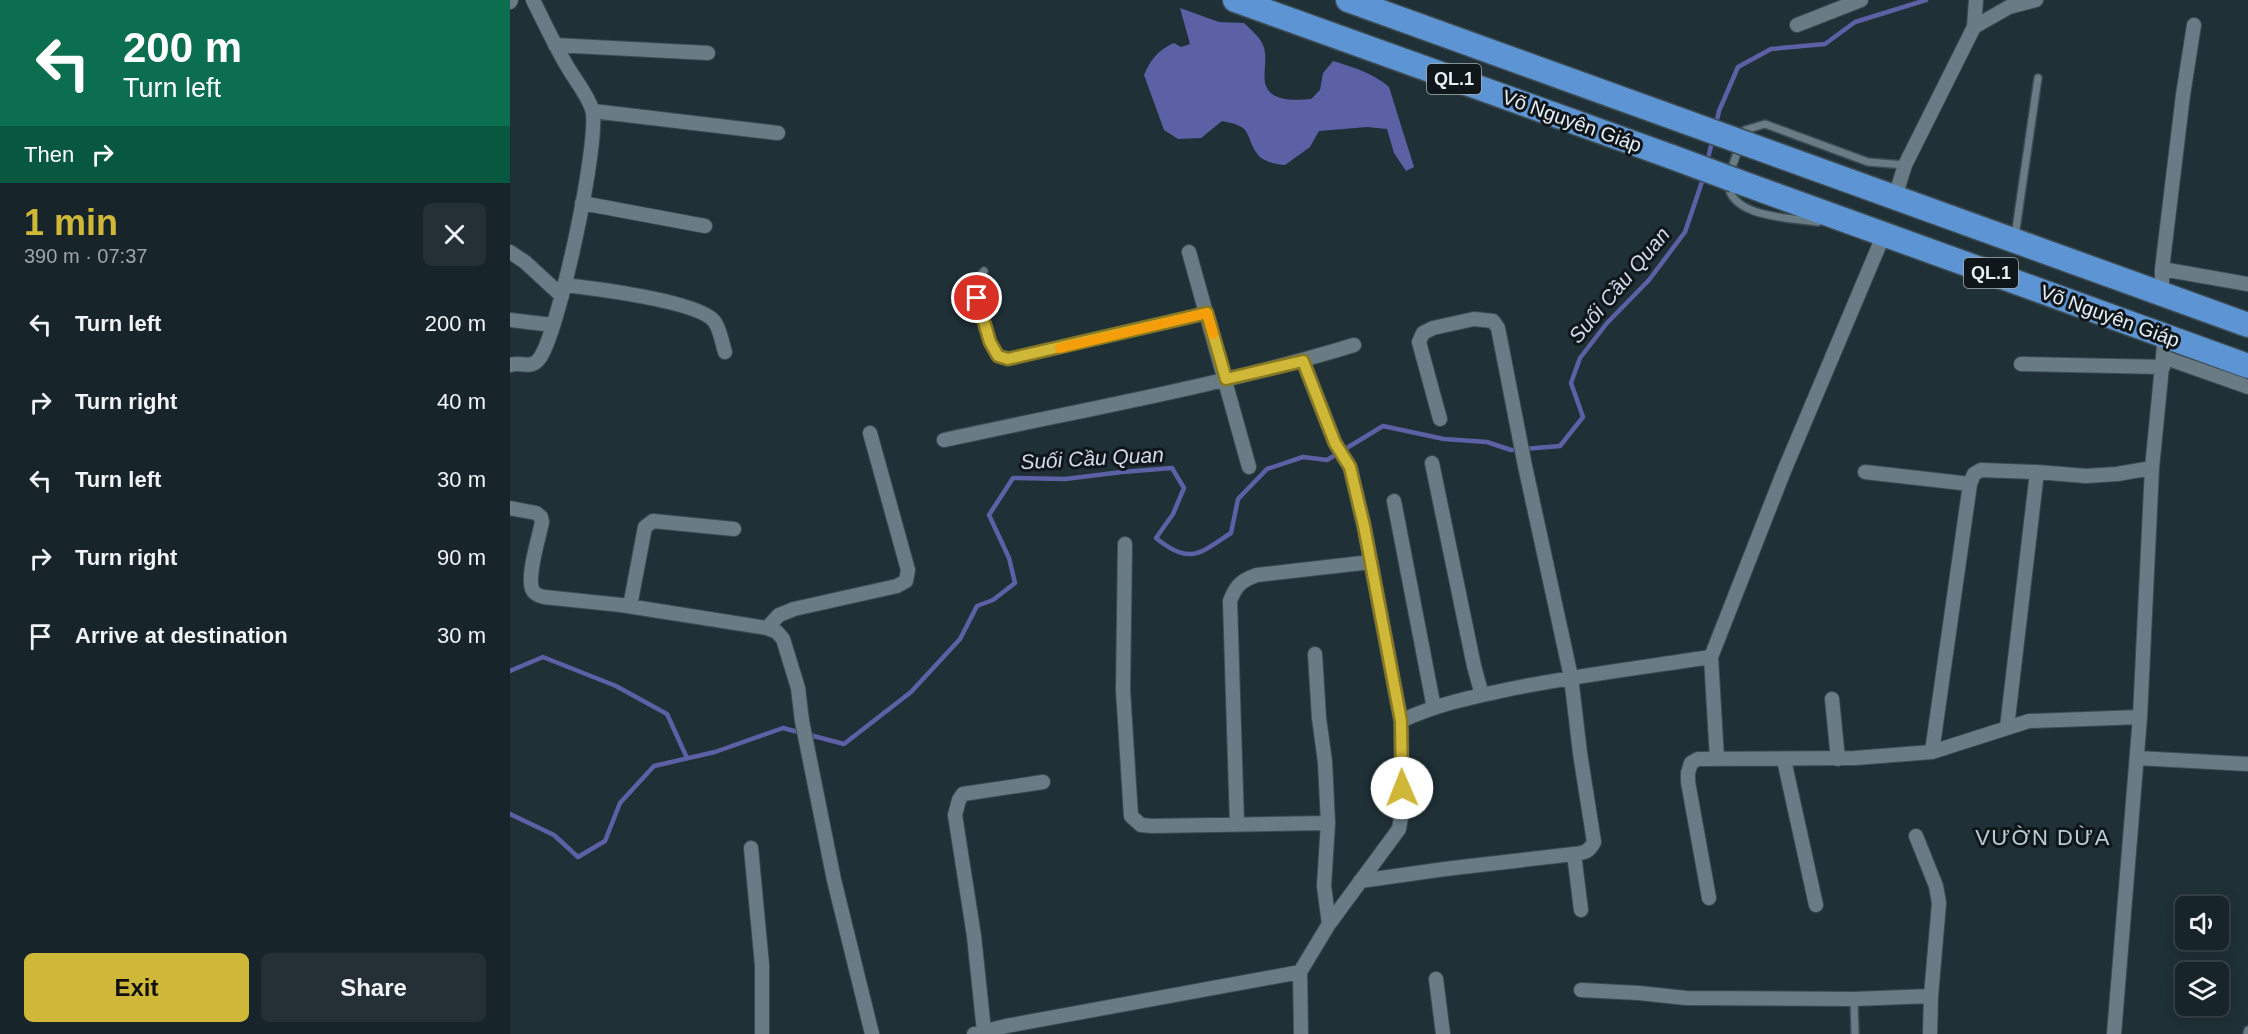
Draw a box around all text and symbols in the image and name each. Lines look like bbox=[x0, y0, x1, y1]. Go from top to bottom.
icon: left bbox=[24, 24, 102, 102]
text: 200 m bbox=[123, 24, 242, 71]
road number: QL.1 bbox=[1427, 64, 1481, 94]
text: Turn left bbox=[123, 73, 221, 103]
street label: Võ Nguyên Giáp bbox=[1499, 86, 1645, 156]
icon: right bbox=[86, 138, 119, 171]
text: Then bbox=[24, 142, 74, 167]
text: 1 min bbox=[24, 202, 118, 243]
button: close bbox=[423, 203, 486, 266]
water label: Suối Cầu Quan bbox=[1564, 223, 1674, 347]
text: 390 m · 07:37 bbox=[24, 245, 147, 267]
road number: QL.1 bbox=[1964, 258, 2018, 288]
pin bbox=[951, 272, 1002, 323]
icon: arrive bbox=[960, 281, 993, 314]
street label: Võ Nguyên Giáp bbox=[2037, 281, 2183, 351]
icon: left bbox=[24, 308, 57, 341]
text: Turn left bbox=[75, 311, 161, 336]
text: 200 m bbox=[425, 311, 486, 336]
icon: right bbox=[24, 386, 57, 419]
text: Turn right bbox=[75, 389, 177, 414]
text: 40 m bbox=[437, 389, 486, 414]
water label: Suối Cầu Quan bbox=[1020, 443, 1164, 473]
icon: left bbox=[24, 464, 57, 497]
text: Turn left bbox=[75, 467, 161, 492]
text: 30 m bbox=[437, 467, 486, 492]
icon: right bbox=[24, 542, 57, 575]
text: Turn right bbox=[75, 545, 177, 570]
text: 90 m bbox=[437, 545, 486, 570]
icon: arrive bbox=[24, 620, 57, 653]
text: Arrive at destination bbox=[75, 623, 288, 648]
text: 30 m bbox=[437, 623, 486, 648]
position arrow bbox=[1370, 756, 1434, 820]
district label: VƯỜN DỪA bbox=[1975, 825, 2111, 850]
map controls bbox=[2175, 896, 2229, 1016]
button: sound bbox=[2175, 896, 2229, 950]
button: Exit bbox=[24, 953, 249, 1022]
button: Share bbox=[261, 953, 486, 1022]
button: layers bbox=[2175, 962, 2229, 1016]

